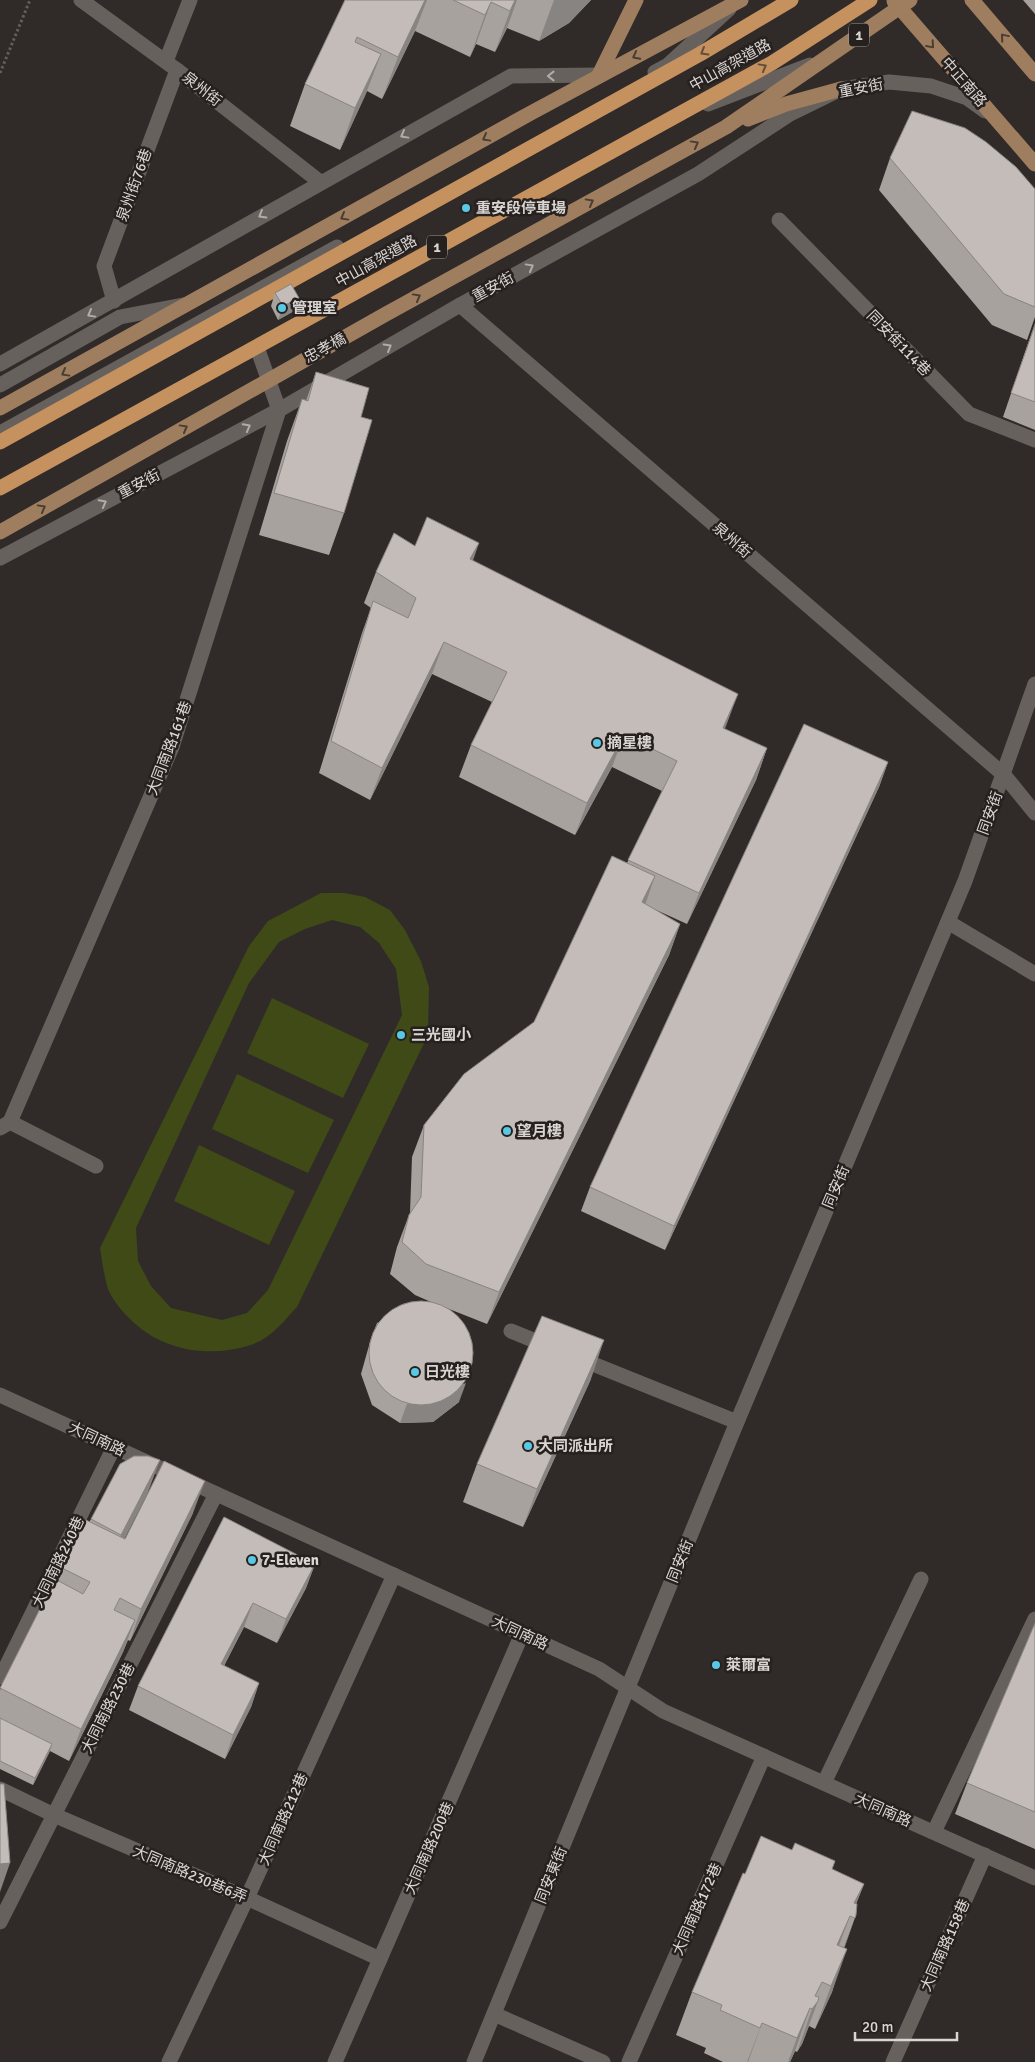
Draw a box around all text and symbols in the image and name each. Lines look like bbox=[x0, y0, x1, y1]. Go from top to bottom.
road number: 1 bbox=[849, 24, 869, 46]
one-way arrow bbox=[1001, 34, 1009, 43]
street label: 中山高架道路 bbox=[686, 35, 774, 95]
one-way arrow bbox=[926, 39, 935, 48]
one-way arrow bbox=[701, 45, 710, 55]
one-way arrow bbox=[632, 50, 641, 60]
street label: 中正南路 bbox=[938, 53, 990, 111]
one-way arrow bbox=[758, 63, 767, 73]
street label: 泉州街 bbox=[179, 68, 225, 110]
one-way arrow bbox=[546, 70, 554, 81]
street label: 重安街 bbox=[837, 75, 885, 101]
one-way arrow bbox=[400, 129, 409, 139]
one-way arrow bbox=[482, 131, 491, 141]
one-way arrow bbox=[689, 140, 698, 150]
street label: 泉州街76巷 bbox=[113, 146, 155, 224]
one-way arrow bbox=[585, 198, 594, 208]
place label: 重安段停車場 bbox=[476, 199, 566, 217]
marker: 重安段停車場 bbox=[460, 202, 472, 214]
one-way arrow bbox=[258, 209, 267, 219]
one-way arrow bbox=[341, 211, 350, 221]
street label: 中山高架道路 bbox=[332, 231, 420, 291]
road number: 1 bbox=[427, 236, 447, 258]
one-way arrow bbox=[524, 263, 533, 273]
street label: 重安街 bbox=[469, 268, 517, 306]
one-way arrow bbox=[412, 293, 421, 303]
place label: 管理室 bbox=[292, 299, 337, 317]
marker: 管理室 bbox=[276, 302, 288, 314]
street label: 同安街114巷 bbox=[863, 306, 935, 380]
one-way arrow bbox=[87, 307, 96, 317]
street label: 忠孝橋 bbox=[301, 329, 349, 367]
one-way arrow bbox=[383, 343, 392, 353]
one-way arrow bbox=[61, 367, 70, 377]
one-way arrow bbox=[242, 423, 251, 433]
one-way arrow bbox=[179, 424, 188, 434]
street label: 重安街 bbox=[115, 465, 163, 503]
one-way arrow bbox=[98, 499, 107, 509]
one-way arrow bbox=[37, 504, 46, 514]
street label: 泉州街 bbox=[709, 518, 755, 562]
street label: 大同南路161巷 bbox=[143, 698, 195, 798]
place label: 摘星樓 bbox=[607, 734, 652, 752]
marker: 摘星樓 bbox=[591, 737, 603, 749]
street label: 同安街 bbox=[974, 789, 1006, 837]
place label: 三光國小 bbox=[411, 1026, 472, 1044]
marker: 三光國小 bbox=[395, 1029, 407, 1041]
place label: 望月樓 bbox=[517, 1122, 562, 1140]
marker: 望月樓 bbox=[501, 1125, 513, 1137]
street label: 同安街 bbox=[819, 1163, 853, 1211]
place label: 日光樓 bbox=[425, 1363, 470, 1381]
marker: 日光樓 bbox=[409, 1366, 421, 1378]
street label: 大同南路 bbox=[66, 1418, 128, 1460]
place label: 大同派出所 bbox=[538, 1437, 613, 1455]
marker: 大同派出所 bbox=[522, 1440, 534, 1452]
street label: 大同南路240巷 bbox=[28, 1513, 88, 1611]
street label: 同安街 bbox=[663, 1537, 697, 1585]
place label: 7-Eleven bbox=[262, 1551, 319, 1569]
marker: 7-Eleven bbox=[246, 1554, 258, 1566]
street label: 大同南路 bbox=[489, 1612, 551, 1654]
place label: 萊爾富 bbox=[726, 1656, 771, 1674]
marker: 萊爾富 bbox=[710, 1659, 722, 1671]
street label: 大同南路230巷 bbox=[77, 1660, 139, 1756]
street label: 大同南路212巷 bbox=[255, 1770, 311, 1868]
street label: 大同南路 bbox=[852, 1790, 914, 1830]
street label: 大同南路200巷 bbox=[401, 1799, 457, 1897]
street label: 大同南路230巷6弄 bbox=[130, 1842, 250, 1906]
street label: 同安東街 bbox=[531, 1844, 571, 1906]
street label: 大同南路172巷 bbox=[669, 1860, 725, 1958]
street label: 大同南路158巷 bbox=[917, 1896, 973, 1994]
scale bar bbox=[855, 2010, 958, 2042]
text: 20 m bbox=[862, 2018, 893, 2036]

